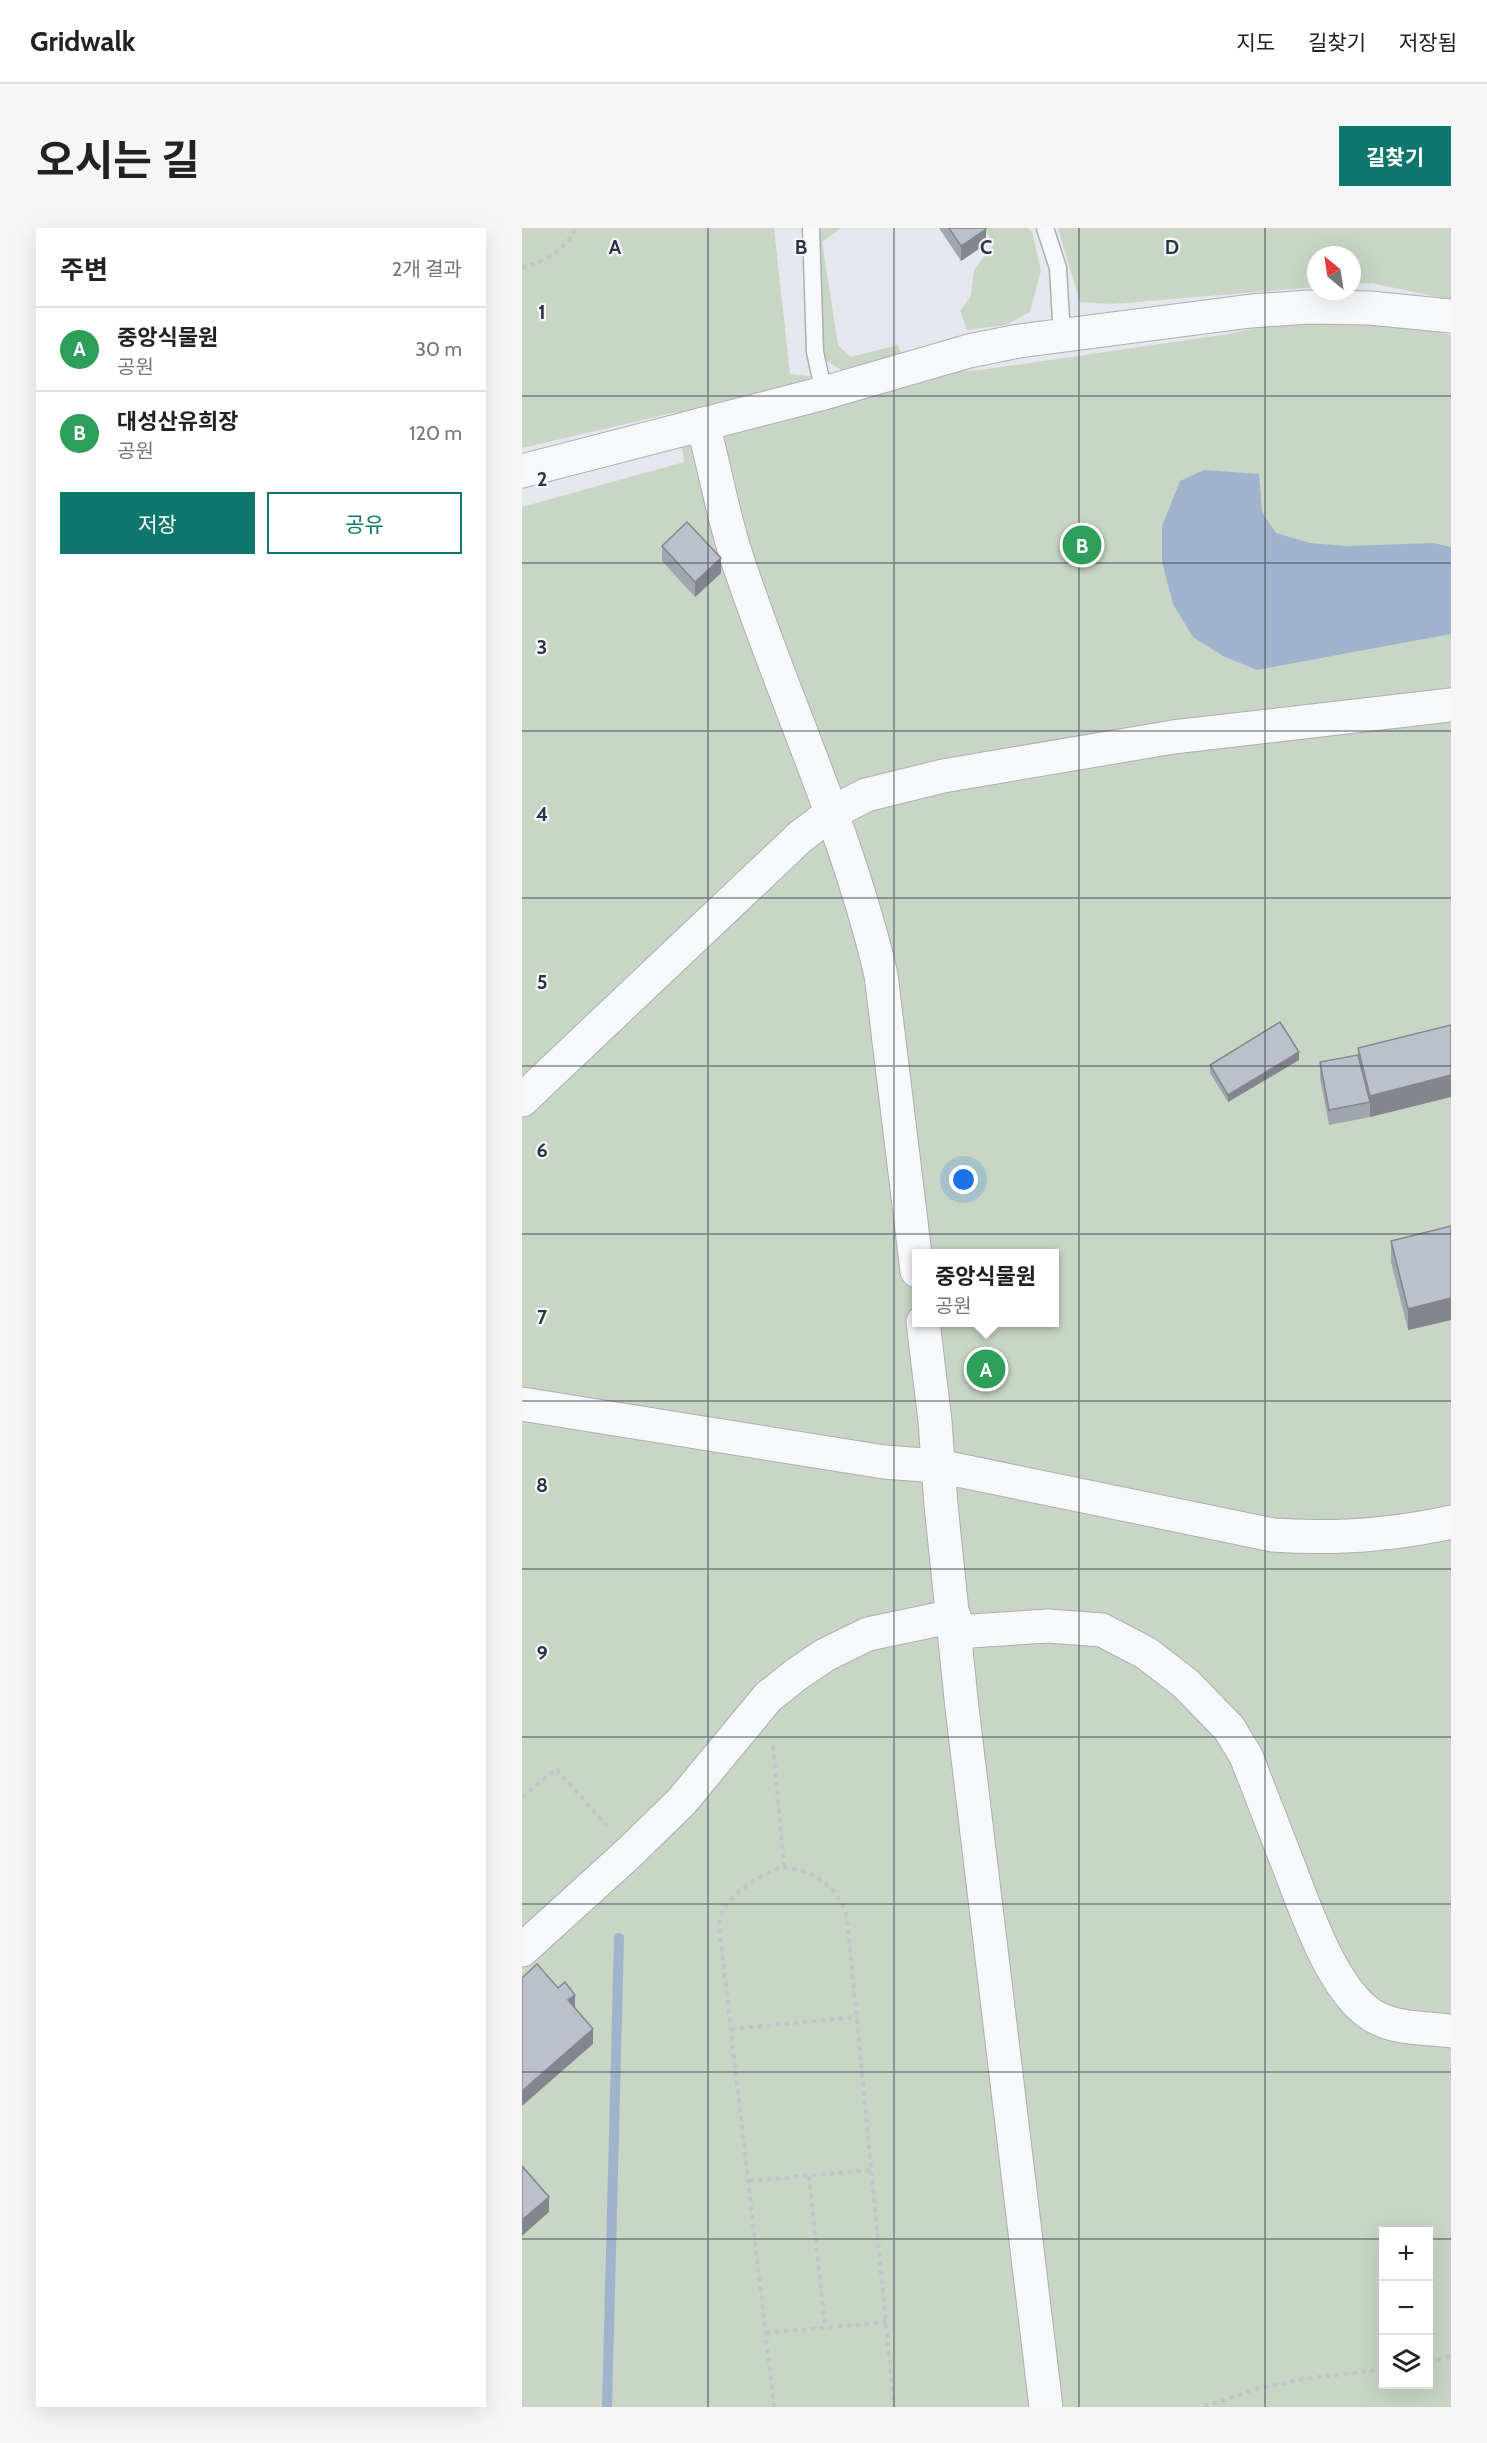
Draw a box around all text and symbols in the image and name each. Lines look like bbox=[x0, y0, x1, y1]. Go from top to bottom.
text: Gridwalk bbox=[30, 24, 135, 58]
text: 지도 bbox=[1236, 30, 1275, 55]
text: 길찾기 bbox=[1308, 30, 1366, 55]
text: 저장됨 bbox=[1399, 30, 1457, 55]
button: 길찾기 bbox=[1339, 126, 1451, 186]
text: 오시는 길 bbox=[36, 134, 200, 186]
text: A bbox=[609, 235, 622, 259]
text: B bbox=[795, 235, 807, 259]
text: C bbox=[980, 235, 992, 259]
text: D bbox=[1165, 235, 1179, 259]
north arrow bbox=[1307, 246, 1361, 300]
text: 주변 bbox=[60, 254, 108, 286]
text: 2개 결과 bbox=[392, 257, 462, 281]
text: 1 bbox=[538, 300, 546, 324]
text: 중앙식물원 bbox=[117, 324, 218, 351]
text: A bbox=[73, 337, 86, 361]
text: 30 m bbox=[415, 337, 462, 361]
text: 공원 bbox=[117, 355, 154, 379]
text: 대성산유희장 bbox=[117, 408, 238, 435]
text: B bbox=[73, 421, 86, 445]
text: 120 m bbox=[409, 421, 462, 445]
text: 공원 bbox=[117, 439, 154, 463]
text: 2 bbox=[537, 467, 547, 491]
button: 저장 bbox=[60, 492, 255, 554]
button: 공유 bbox=[267, 492, 462, 554]
pin: B bbox=[1062, 522, 1102, 568]
text: 3 bbox=[537, 635, 547, 659]
text: 4 bbox=[536, 802, 548, 826]
text: 5 bbox=[537, 970, 547, 994]
text: 6 bbox=[536, 1138, 548, 1162]
your location bbox=[949, 1165, 978, 1194]
popup bbox=[912, 1249, 1059, 1327]
text: 중앙식물원 bbox=[935, 1263, 1036, 1290]
text: 공원 bbox=[935, 1294, 972, 1318]
text: 7 bbox=[537, 1305, 548, 1329]
pin: A bbox=[966, 1346, 1006, 1392]
text: 8 bbox=[536, 1473, 548, 1497]
text: 9 bbox=[536, 1641, 548, 1665]
map controls bbox=[1379, 2227, 1433, 2389]
button: + bbox=[1379, 2227, 1433, 2281]
button: − bbox=[1379, 2281, 1433, 2335]
button: layers bbox=[1379, 2335, 1433, 2389]

